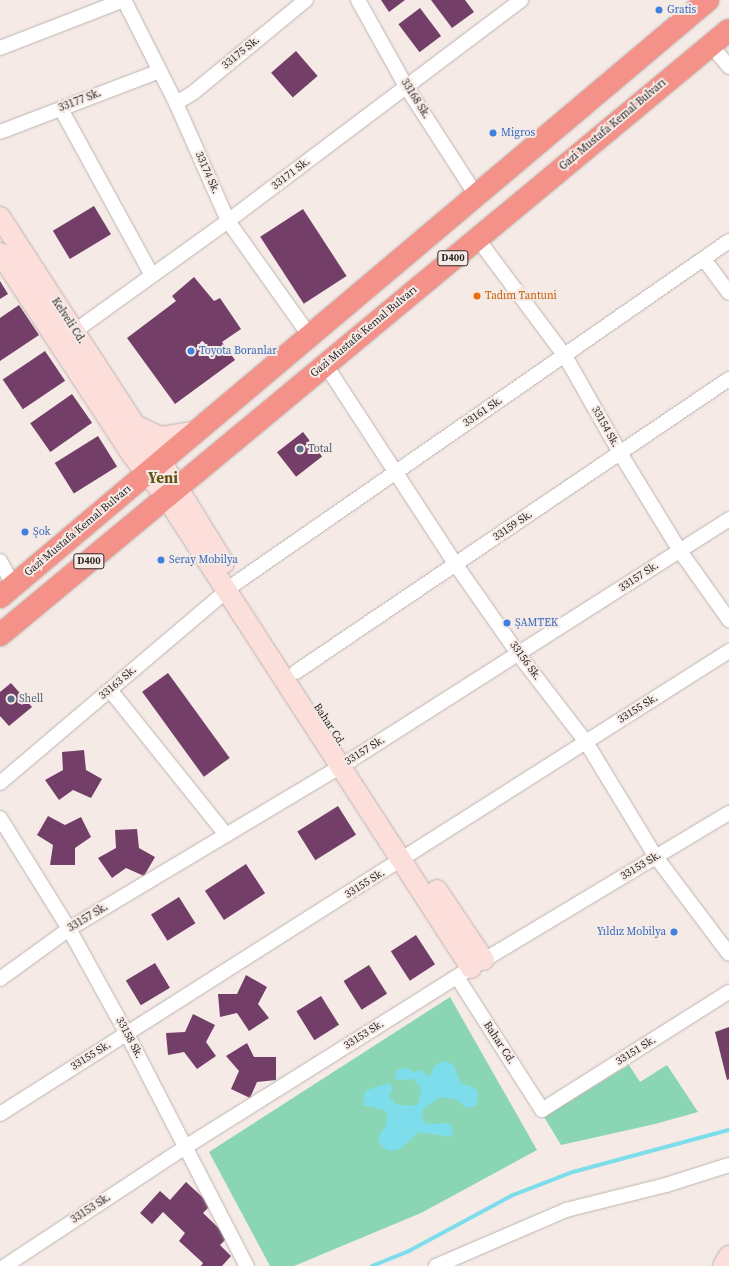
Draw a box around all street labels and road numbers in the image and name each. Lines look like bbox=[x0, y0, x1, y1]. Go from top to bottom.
street label: 33175 Sk. bbox=[219, 34, 263, 72]
street label: 33168 Sk. bbox=[398, 76, 432, 122]
street label: Gazi Mustafa Kemal Bulvarı bbox=[557, 76, 669, 174]
street label: 33177 Sk. bbox=[57, 87, 103, 115]
street label: 33174 Sk. bbox=[192, 150, 222, 196]
street label: 33171 Sk. bbox=[269, 155, 313, 193]
road number: D400 bbox=[437, 250, 469, 266]
street label: Gazi Mustafa Kemal Bulvarı bbox=[308, 283, 420, 381]
street label: Kelveli Cd. bbox=[48, 296, 88, 346]
street label: 33161 Sk. bbox=[461, 394, 505, 430]
street label: 33154 Sk. bbox=[588, 404, 622, 450]
street label: Gazi Mustafa Kemal Bulvarı bbox=[22, 482, 134, 580]
street label: 33159 Sk. bbox=[491, 508, 535, 544]
road number: D400 bbox=[73, 553, 105, 569]
street label: 33157 Sk. bbox=[617, 559, 661, 595]
street label: 33156 Sk. bbox=[506, 639, 544, 683]
street label: 33163 Sk. bbox=[97, 664, 139, 702]
street label: 33155 Sk. bbox=[615, 692, 661, 726]
street label: Bahar Cd. bbox=[310, 701, 348, 749]
street label: 33157 Sk. bbox=[342, 734, 388, 768]
street label: 33153 Sk. bbox=[618, 849, 664, 883]
street label: 33155 Sk. bbox=[342, 867, 388, 901]
street label: 33157 Sk. bbox=[65, 901, 111, 935]
street label: 33158 Sk. bbox=[113, 1015, 145, 1061]
street label: 33153 Sk. bbox=[341, 1018, 387, 1052]
street label: Bahar Cd. bbox=[480, 1019, 518, 1067]
street label: 33151 Sk. bbox=[613, 1034, 659, 1068]
street label: 33155 Sk. bbox=[68, 1039, 114, 1073]
street label: 33153 Sk. bbox=[69, 1191, 113, 1227]

